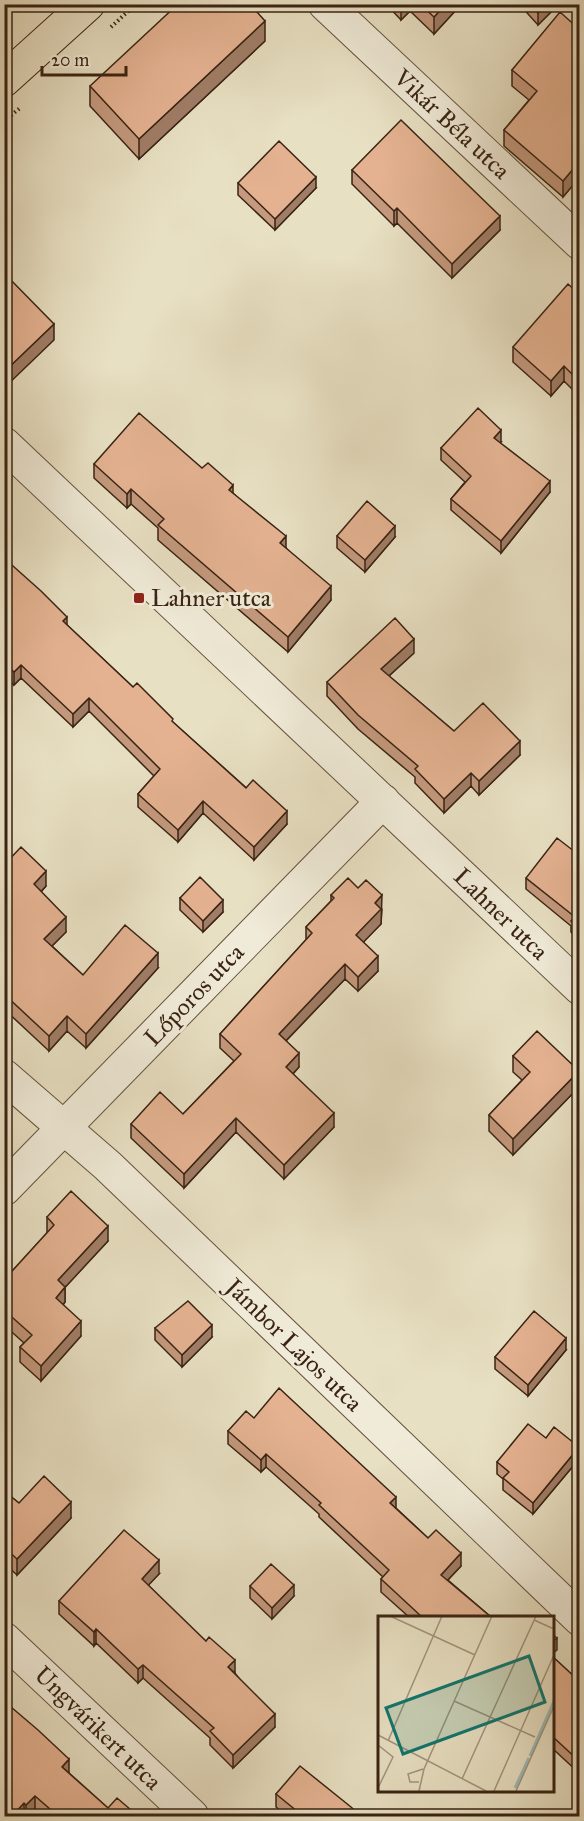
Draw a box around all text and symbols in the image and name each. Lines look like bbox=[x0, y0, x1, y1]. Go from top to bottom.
scale bar bbox=[42, 39, 126, 77]
text: 20 m bbox=[51, 49, 89, 71]
street label: Vikár Béla utca bbox=[387, 62, 517, 186]
place label: Lahner utca bbox=[151, 583, 272, 613]
marker: Lahner utca bbox=[132, 591, 146, 605]
street label: Lahner utca bbox=[447, 862, 555, 967]
street label: Lőporos utca bbox=[138, 937, 251, 1052]
street label: Jámbor Lajos utca bbox=[217, 1270, 369, 1418]
inset map bbox=[378, 1616, 554, 1791]
street label: Ungvárikert utca bbox=[28, 1660, 169, 1797]

